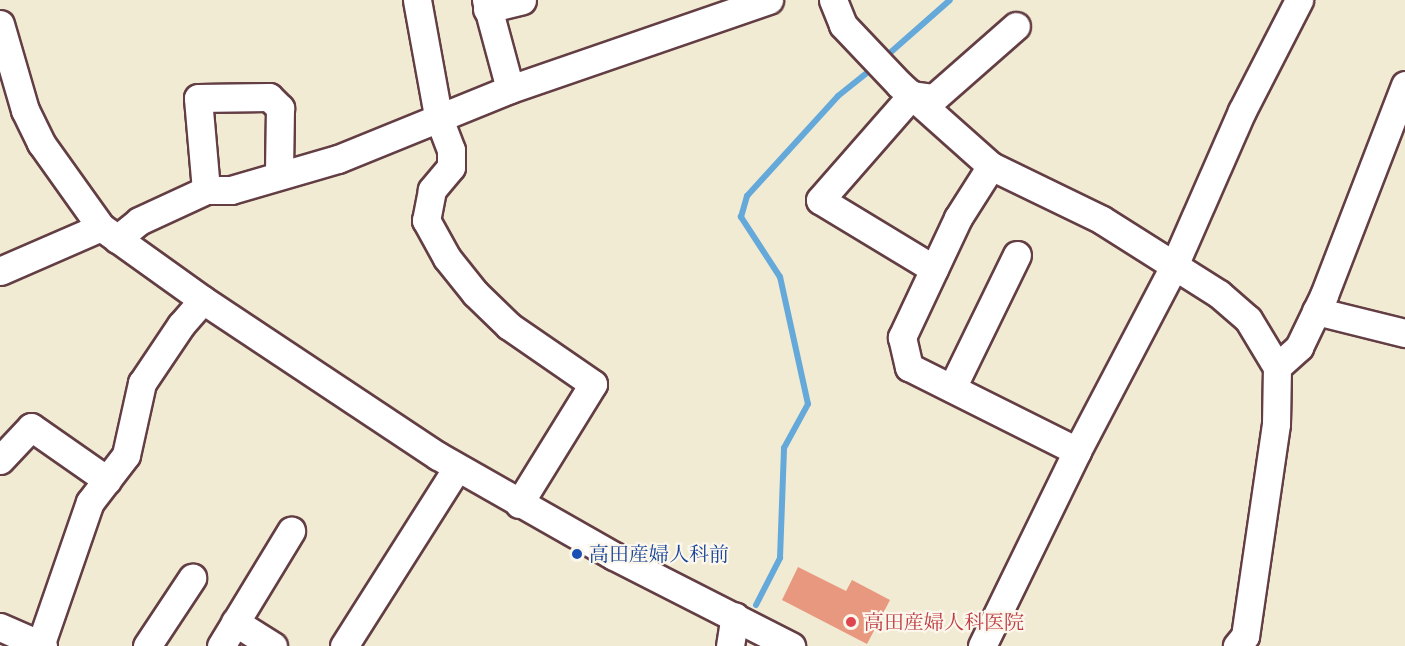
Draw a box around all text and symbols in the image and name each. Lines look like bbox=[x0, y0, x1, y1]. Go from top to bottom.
place label: 高田産婦人科前 bbox=[589, 542, 729, 566]
marker: 高田産婦人科前 bbox=[570, 547, 584, 561]
place label: 高田産婦人科医院 bbox=[864, 610, 1024, 634]
marker: 高田産婦人科医院 bbox=[842, 613, 860, 631]

